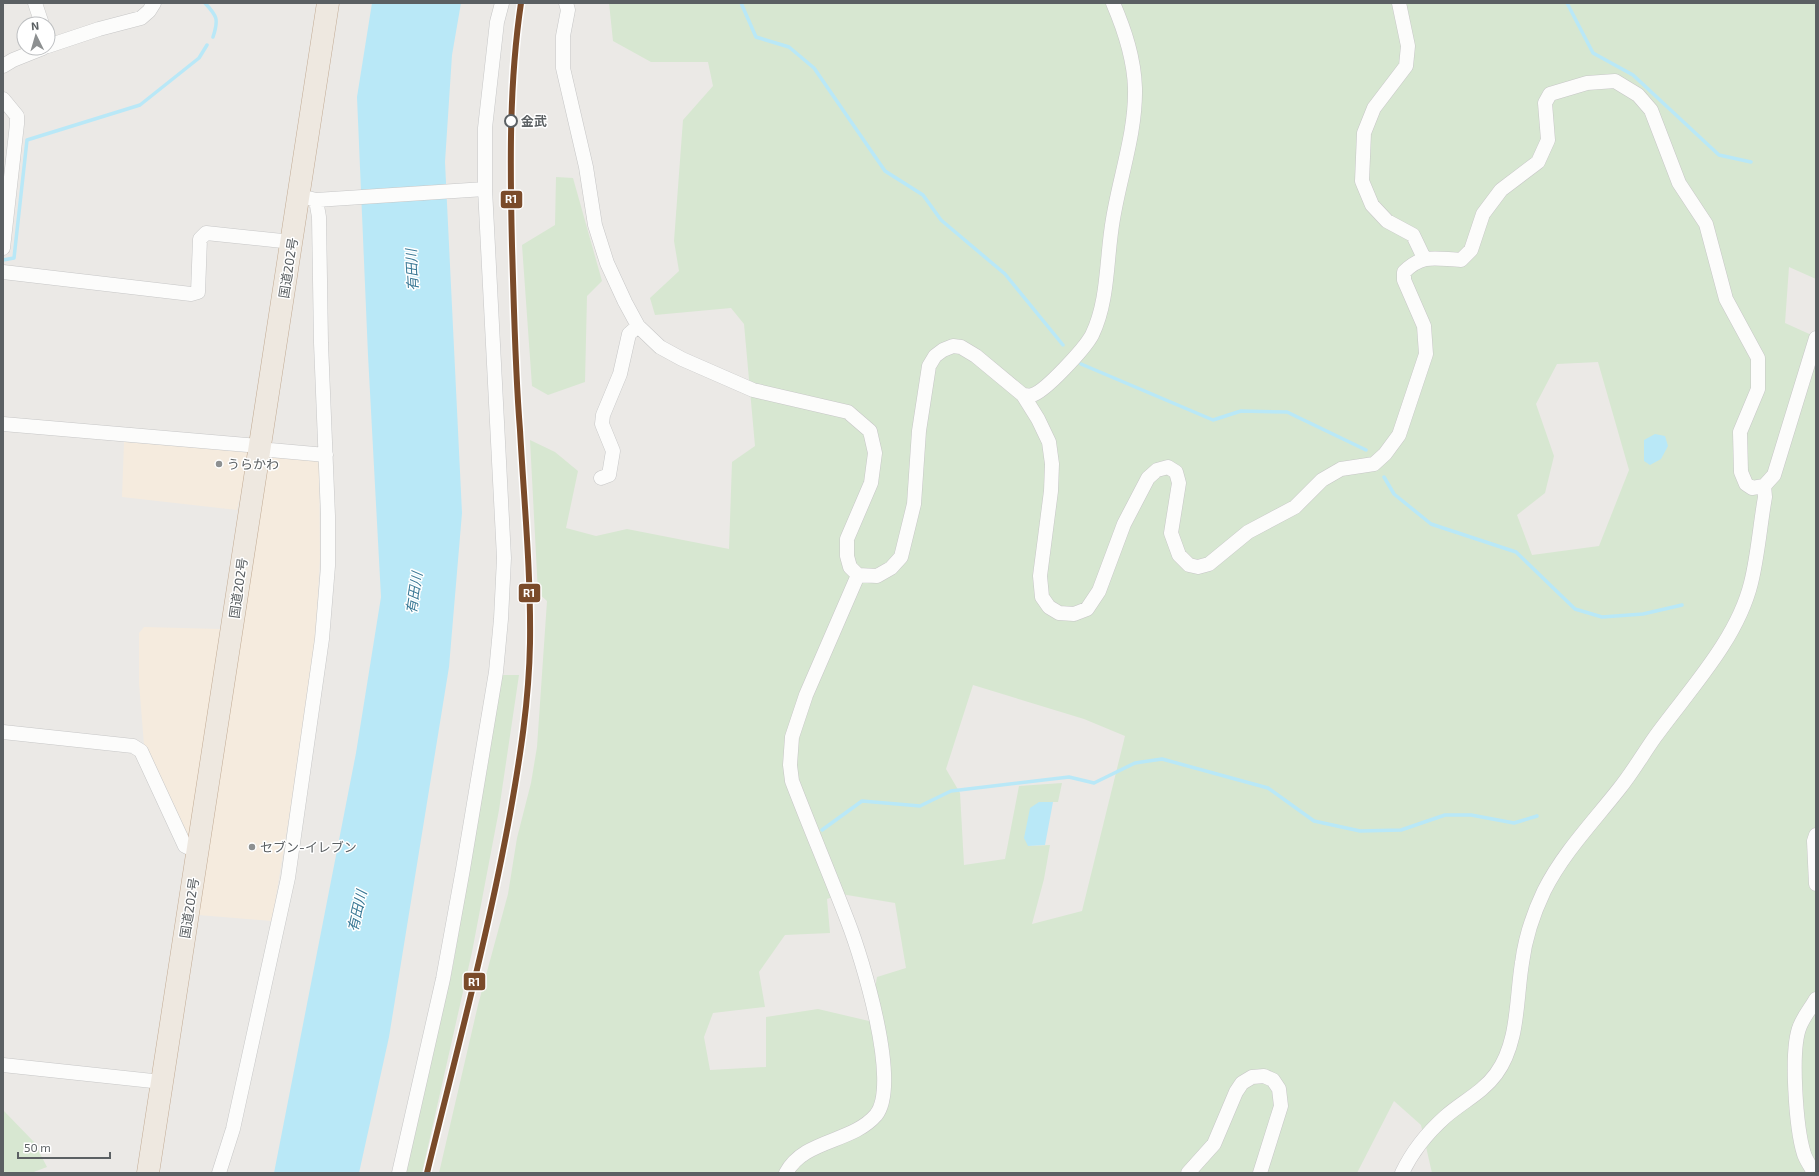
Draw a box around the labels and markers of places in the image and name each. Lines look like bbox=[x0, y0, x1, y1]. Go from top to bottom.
place label: 金武 bbox=[521, 113, 547, 129]
marker: 金武 bbox=[504, 114, 518, 128]
place label: うらかわ bbox=[227, 456, 279, 472]
marker: うらかわ bbox=[214, 459, 224, 469]
place label: セブン-イレブン bbox=[260, 839, 357, 855]
marker: セブン-イレブン bbox=[247, 842, 257, 852]

